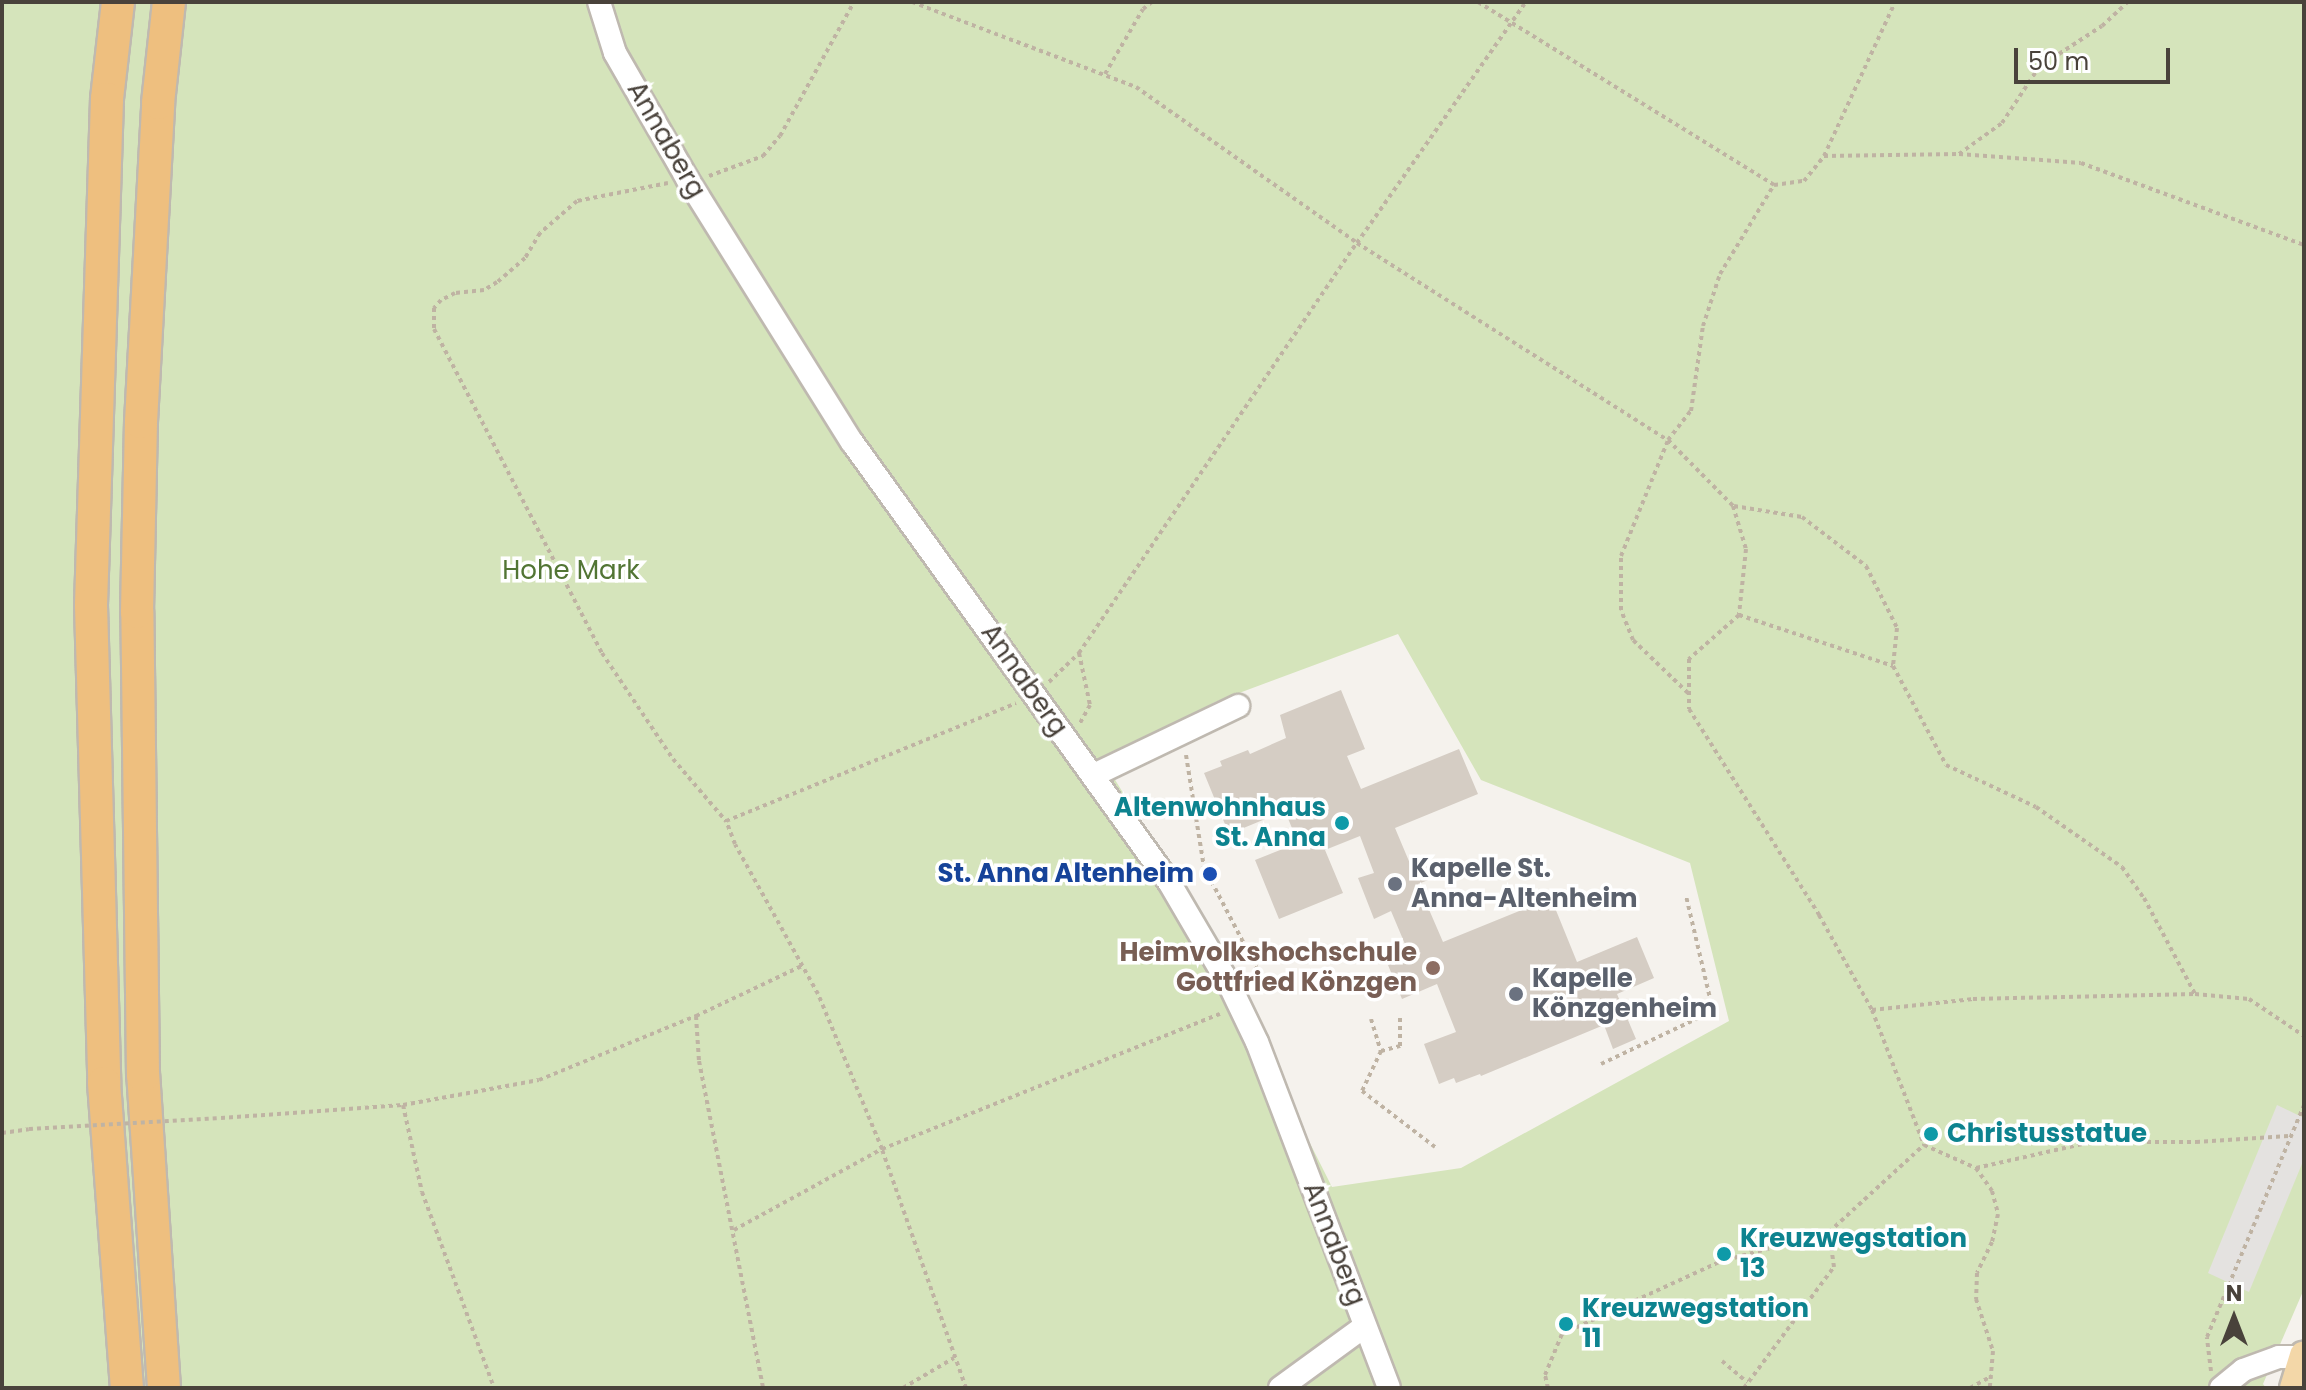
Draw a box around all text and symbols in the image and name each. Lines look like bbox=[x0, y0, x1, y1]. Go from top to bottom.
scale bar bbox=[2018, 32, 2174, 82]
text: 50 m bbox=[2028, 45, 2089, 78]
street label: Annaberg bbox=[620, 76, 712, 204]
park label: Hohe Mark bbox=[502, 555, 640, 587]
street label: Annaberg bbox=[974, 618, 1074, 742]
place label: Altenwohnhaus St. Anna bbox=[1114, 792, 1326, 854]
marker: Altenwohnhaus St. Anna bbox=[1333, 814, 1351, 832]
place label: Kapelle St. Anna-Altenheim bbox=[1411, 853, 1638, 914]
place label: St. Anna Altenheim bbox=[938, 858, 1194, 890]
marker: St. Anna Altenheim bbox=[1201, 865, 1219, 883]
marker: Kapelle St. Anna-Altenheim bbox=[1386, 875, 1404, 893]
place label: Heimvolkshochschule Gottfried Könzgen bbox=[1119, 937, 1417, 998]
marker: Heimvolkshochschule Gottfried Könzgen bbox=[1424, 959, 1442, 977]
place label: Kapelle Könzgenheim bbox=[1532, 963, 1717, 1024]
marker: Kapelle Könzgenheim bbox=[1507, 985, 1525, 1003]
place label: Christusstatue bbox=[1947, 1118, 2147, 1150]
marker: Christusstatue bbox=[1922, 1125, 1940, 1143]
street label: Annaberg bbox=[1296, 1178, 1372, 1310]
place label: Kreuzwegstation 13 bbox=[1740, 1223, 1967, 1284]
marker: Kreuzwegstation 13 bbox=[1715, 1245, 1733, 1263]
north arrow bbox=[2194, 1278, 2274, 1358]
text: N bbox=[2226, 1278, 2242, 1309]
place label: Kreuzwegstation 11 bbox=[1582, 1293, 1809, 1354]
marker: Kreuzwegstation 11 bbox=[1557, 1315, 1575, 1333]

